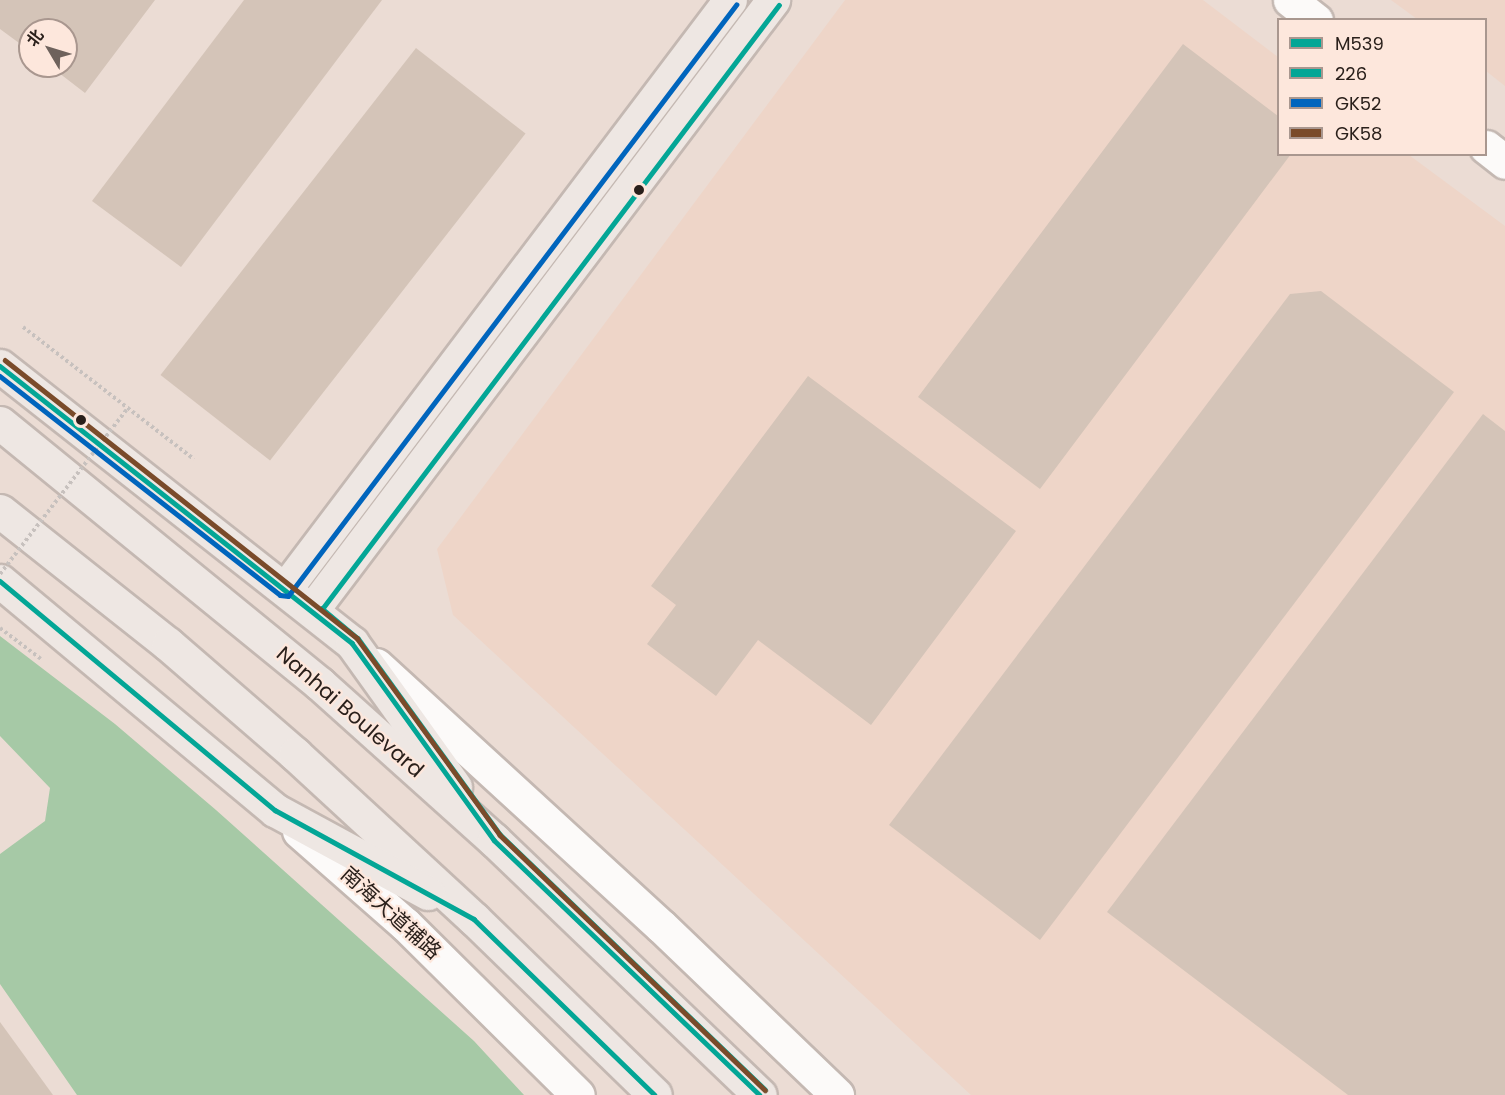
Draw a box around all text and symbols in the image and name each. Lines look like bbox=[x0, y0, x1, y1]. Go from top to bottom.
north arrow bbox=[18, 18, 78, 78]
legend bbox=[1277, 18, 1487, 156]
text: 北 bbox=[21, 24, 49, 51]
text: M539 bbox=[1335, 31, 1384, 56]
text: 226 bbox=[1335, 61, 1367, 86]
text: GK52 bbox=[1335, 91, 1381, 116]
text: GK58 bbox=[1335, 121, 1382, 146]
unlabelled marker bbox=[633, 184, 645, 196]
unlabelled marker bbox=[75, 414, 87, 426]
street label: Nanhai Boulevard bbox=[271, 641, 429, 783]
street label: 南海大道辅路 bbox=[336, 861, 446, 965]

